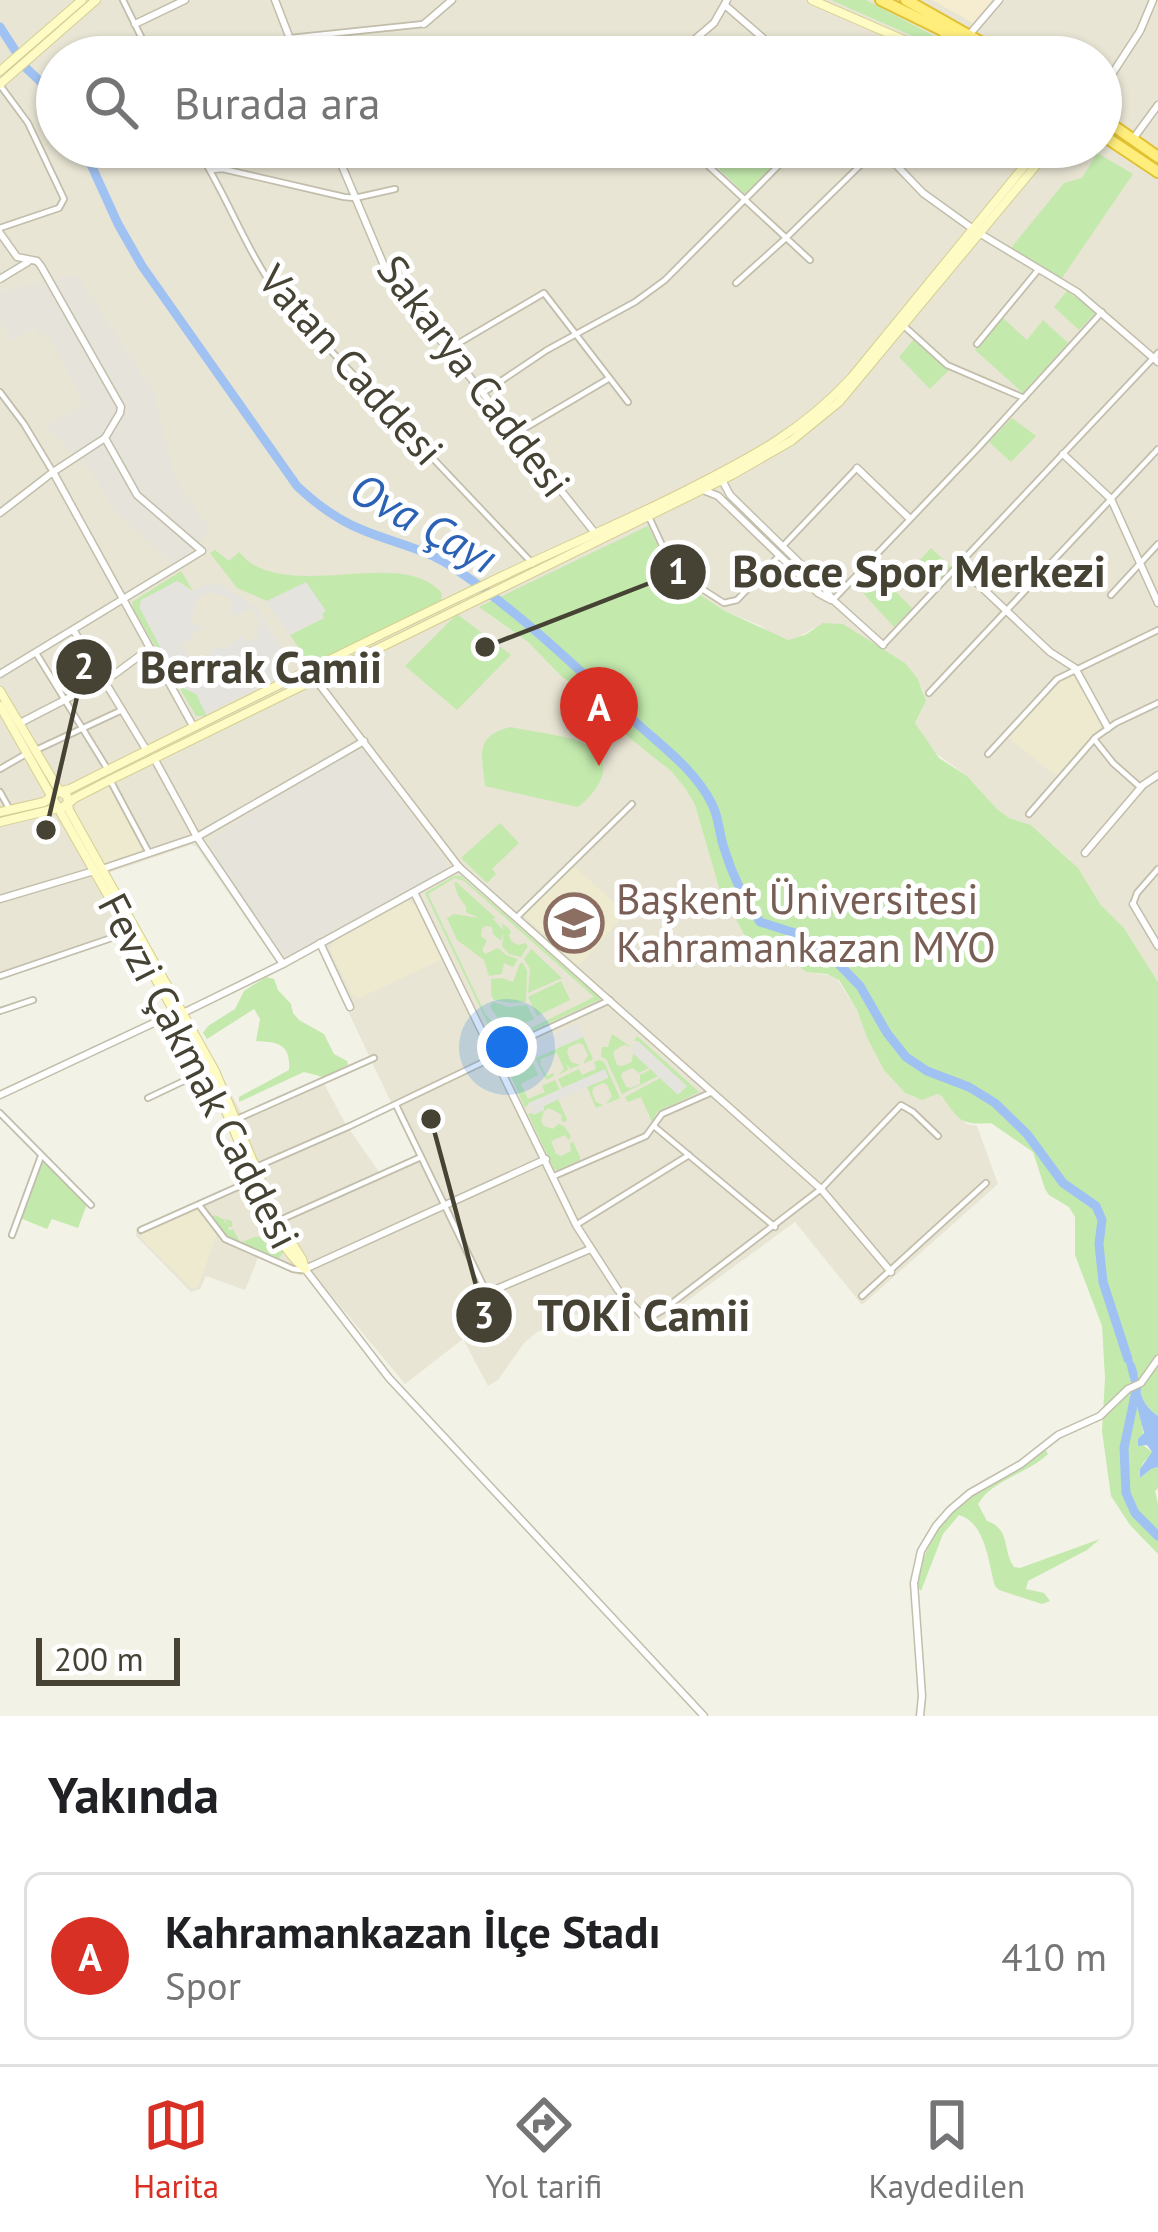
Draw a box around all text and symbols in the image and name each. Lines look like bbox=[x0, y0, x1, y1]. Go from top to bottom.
search box bbox=[36, 36, 1122, 168]
icon: search bbox=[78, 69, 144, 135]
text: Burada ara bbox=[174, 73, 381, 131]
street label: Sakarya Caddesi bbox=[365, 244, 583, 508]
street label: Vatan Caddesi bbox=[246, 252, 456, 476]
water label: Ova Çayı bbox=[341, 458, 508, 586]
callout: Bocce Spor Merkezi bbox=[648, 531, 1130, 612]
text: Bocce Spor Merkezi bbox=[732, 541, 1106, 599]
text: 1 bbox=[668, 547, 688, 594]
callout: Berrak Camii bbox=[54, 626, 407, 707]
text: Berrak Camii bbox=[140, 637, 382, 695]
text: 2 bbox=[74, 642, 94, 689]
pin: A bbox=[560, 667, 638, 766]
place label: Başkent Üniversitesi Kahramankazan MYO bbox=[616, 871, 996, 974]
street label: Fevzi Çakmak Caddesi bbox=[86, 884, 313, 1258]
school or university icon: Başkent Üniversitesi Kahramankazan MYO bbox=[543, 892, 605, 954]
your location bbox=[477, 1017, 537, 1077]
callout: TOKİ Camii bbox=[454, 1275, 775, 1356]
text: TOKİ Camii bbox=[538, 1285, 750, 1343]
text: 3 bbox=[474, 1291, 494, 1338]
scale bar bbox=[36, 1632, 180, 1685]
text: 200 m bbox=[54, 1637, 144, 1680]
text: Yakında bbox=[48, 1761, 219, 1827]
text: Kahramankazan İlçe Stadı bbox=[165, 1902, 661, 1960]
text: A bbox=[78, 1931, 102, 1982]
text: 410 m bbox=[1001, 1931, 1107, 1982]
text: Spor bbox=[165, 1960, 241, 2011]
tab: Harita bbox=[133, 2092, 219, 2207]
tab: Yol tarifi bbox=[485, 2092, 602, 2207]
tab: Kaydedilen bbox=[868, 2092, 1025, 2207]

